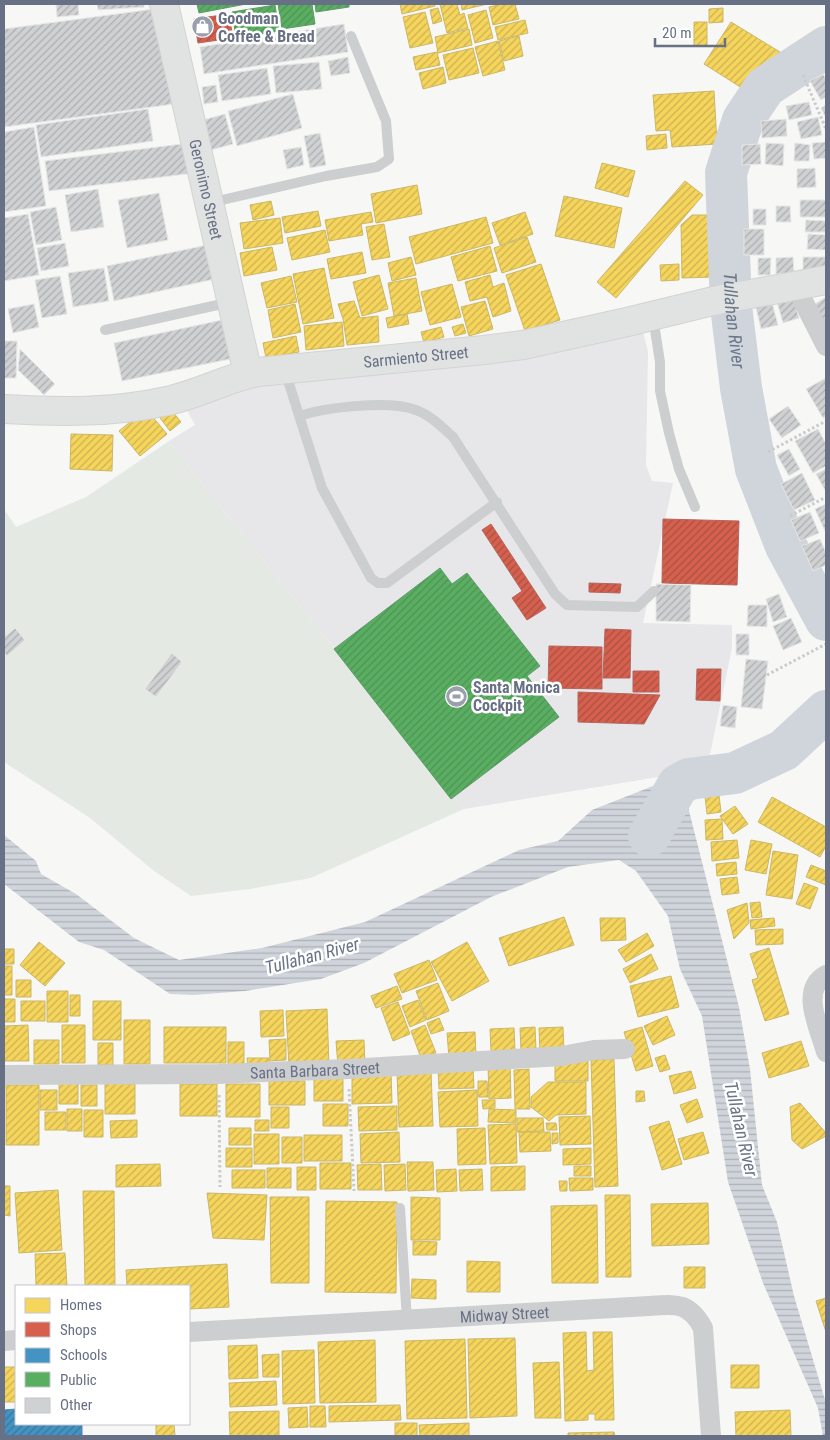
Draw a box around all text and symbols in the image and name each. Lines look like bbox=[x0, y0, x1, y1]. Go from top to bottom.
place label: Goodman Coffee & Bread bbox=[218, 9, 315, 46]
shop icon: Goodman Coffee & Bread bbox=[190, 15, 214, 39]
scale bar bbox=[655, 15, 725, 47]
text: 20 m bbox=[662, 24, 692, 42]
street label: Geronimo Street bbox=[185, 137, 226, 242]
water label: Tullahan River bbox=[720, 272, 750, 370]
street label: Sarmiento Street bbox=[363, 343, 470, 372]
place label: Santa Monica Cockpit bbox=[473, 678, 561, 715]
sports icon: Santa Monica Cockpit bbox=[445, 684, 469, 708]
water label: Tullahan River bbox=[263, 933, 362, 978]
street label: Santa Barbara Street bbox=[250, 1058, 381, 1083]
water label: Tullahan River bbox=[720, 1079, 763, 1179]
legend bbox=[15, 1285, 190, 1425]
text: Homes bbox=[60, 1296, 102, 1314]
street label: Midway Street bbox=[459, 1303, 550, 1327]
text: Shops bbox=[60, 1321, 97, 1339]
text: Schools bbox=[60, 1346, 107, 1364]
text: Public bbox=[60, 1371, 97, 1389]
text: Other bbox=[60, 1396, 93, 1414]

